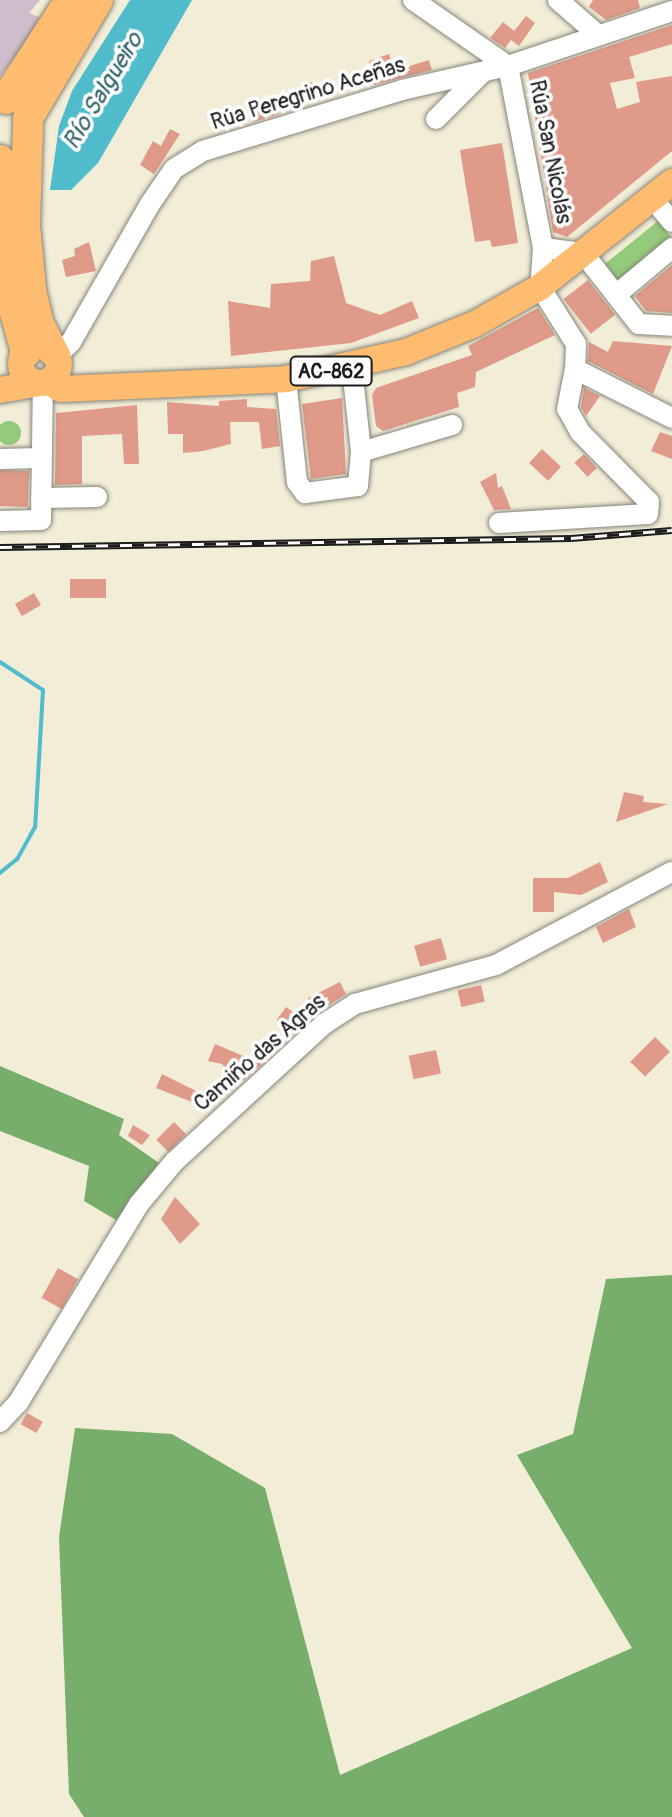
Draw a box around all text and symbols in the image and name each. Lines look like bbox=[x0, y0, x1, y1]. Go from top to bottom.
water label: Río Salgueiro bbox=[57, 28, 149, 154]
street label: Rúa Peregrino Aceñas bbox=[208, 52, 408, 136]
street label: Rúa San Nicolás bbox=[523, 78, 577, 226]
road number: AC-862 bbox=[289, 355, 373, 387]
street label: Camiño das Agras bbox=[189, 989, 331, 1117]

